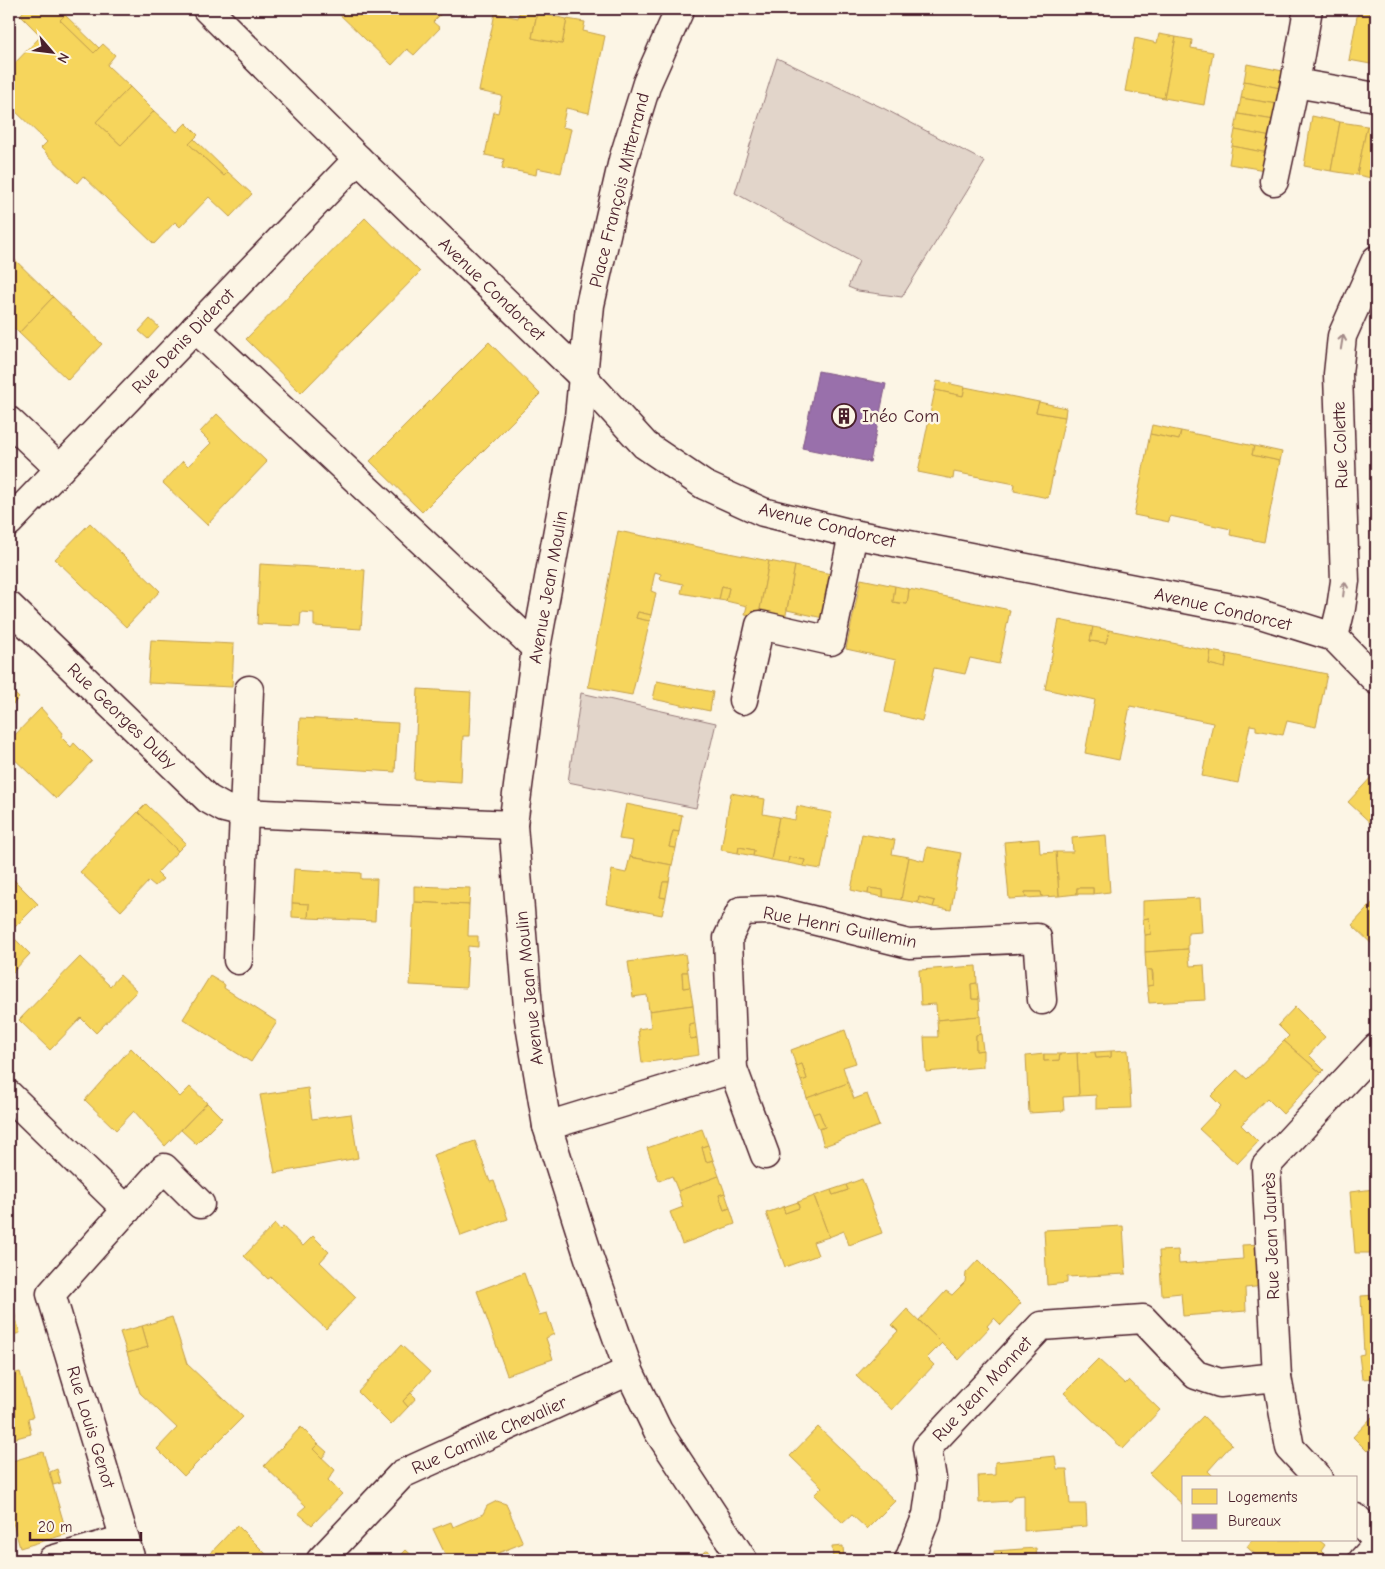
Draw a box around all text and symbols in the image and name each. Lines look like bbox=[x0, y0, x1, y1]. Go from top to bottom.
north arrow bbox=[28, 28, 78, 78]
text: N bbox=[53, 50, 73, 66]
street label: Place François Mitterrand bbox=[585, 91, 654, 290]
street label: Avenue Condorcet bbox=[434, 233, 550, 346]
street label: Rue Denis Diderot bbox=[128, 284, 239, 398]
one-way arrow bbox=[1337, 334, 1347, 350]
street label: Rue Colette bbox=[1328, 401, 1353, 489]
building icon: Inéo Com bbox=[831, 403, 857, 429]
place label: Inéo Com bbox=[862, 406, 939, 427]
street label: Avenue Condorcet bbox=[756, 498, 898, 553]
street label: Avenue Jean Moulin bbox=[525, 509, 572, 665]
one-way arrow bbox=[1339, 582, 1349, 598]
street label: Avenue Condorcet bbox=[1152, 584, 1294, 636]
street label: Rue Georges Duby bbox=[63, 659, 181, 774]
street label: Rue Henri Guillemin bbox=[761, 902, 919, 953]
street label: Avenue Jean Moulin bbox=[511, 910, 548, 1066]
street label: Rue Jean Jaurès bbox=[1259, 1172, 1284, 1300]
street label: Rue Jean Monnet bbox=[928, 1332, 1037, 1446]
street label: Rue Louis Genot bbox=[62, 1364, 119, 1491]
street label: Rue Camille Chevalier bbox=[408, 1391, 571, 1479]
legend bbox=[1182, 1476, 1358, 1542]
text: Logements bbox=[1228, 1488, 1297, 1506]
scale bar bbox=[30, 1509, 141, 1541]
text: Bureaux bbox=[1228, 1512, 1282, 1530]
text: 20 m bbox=[38, 1518, 72, 1536]

